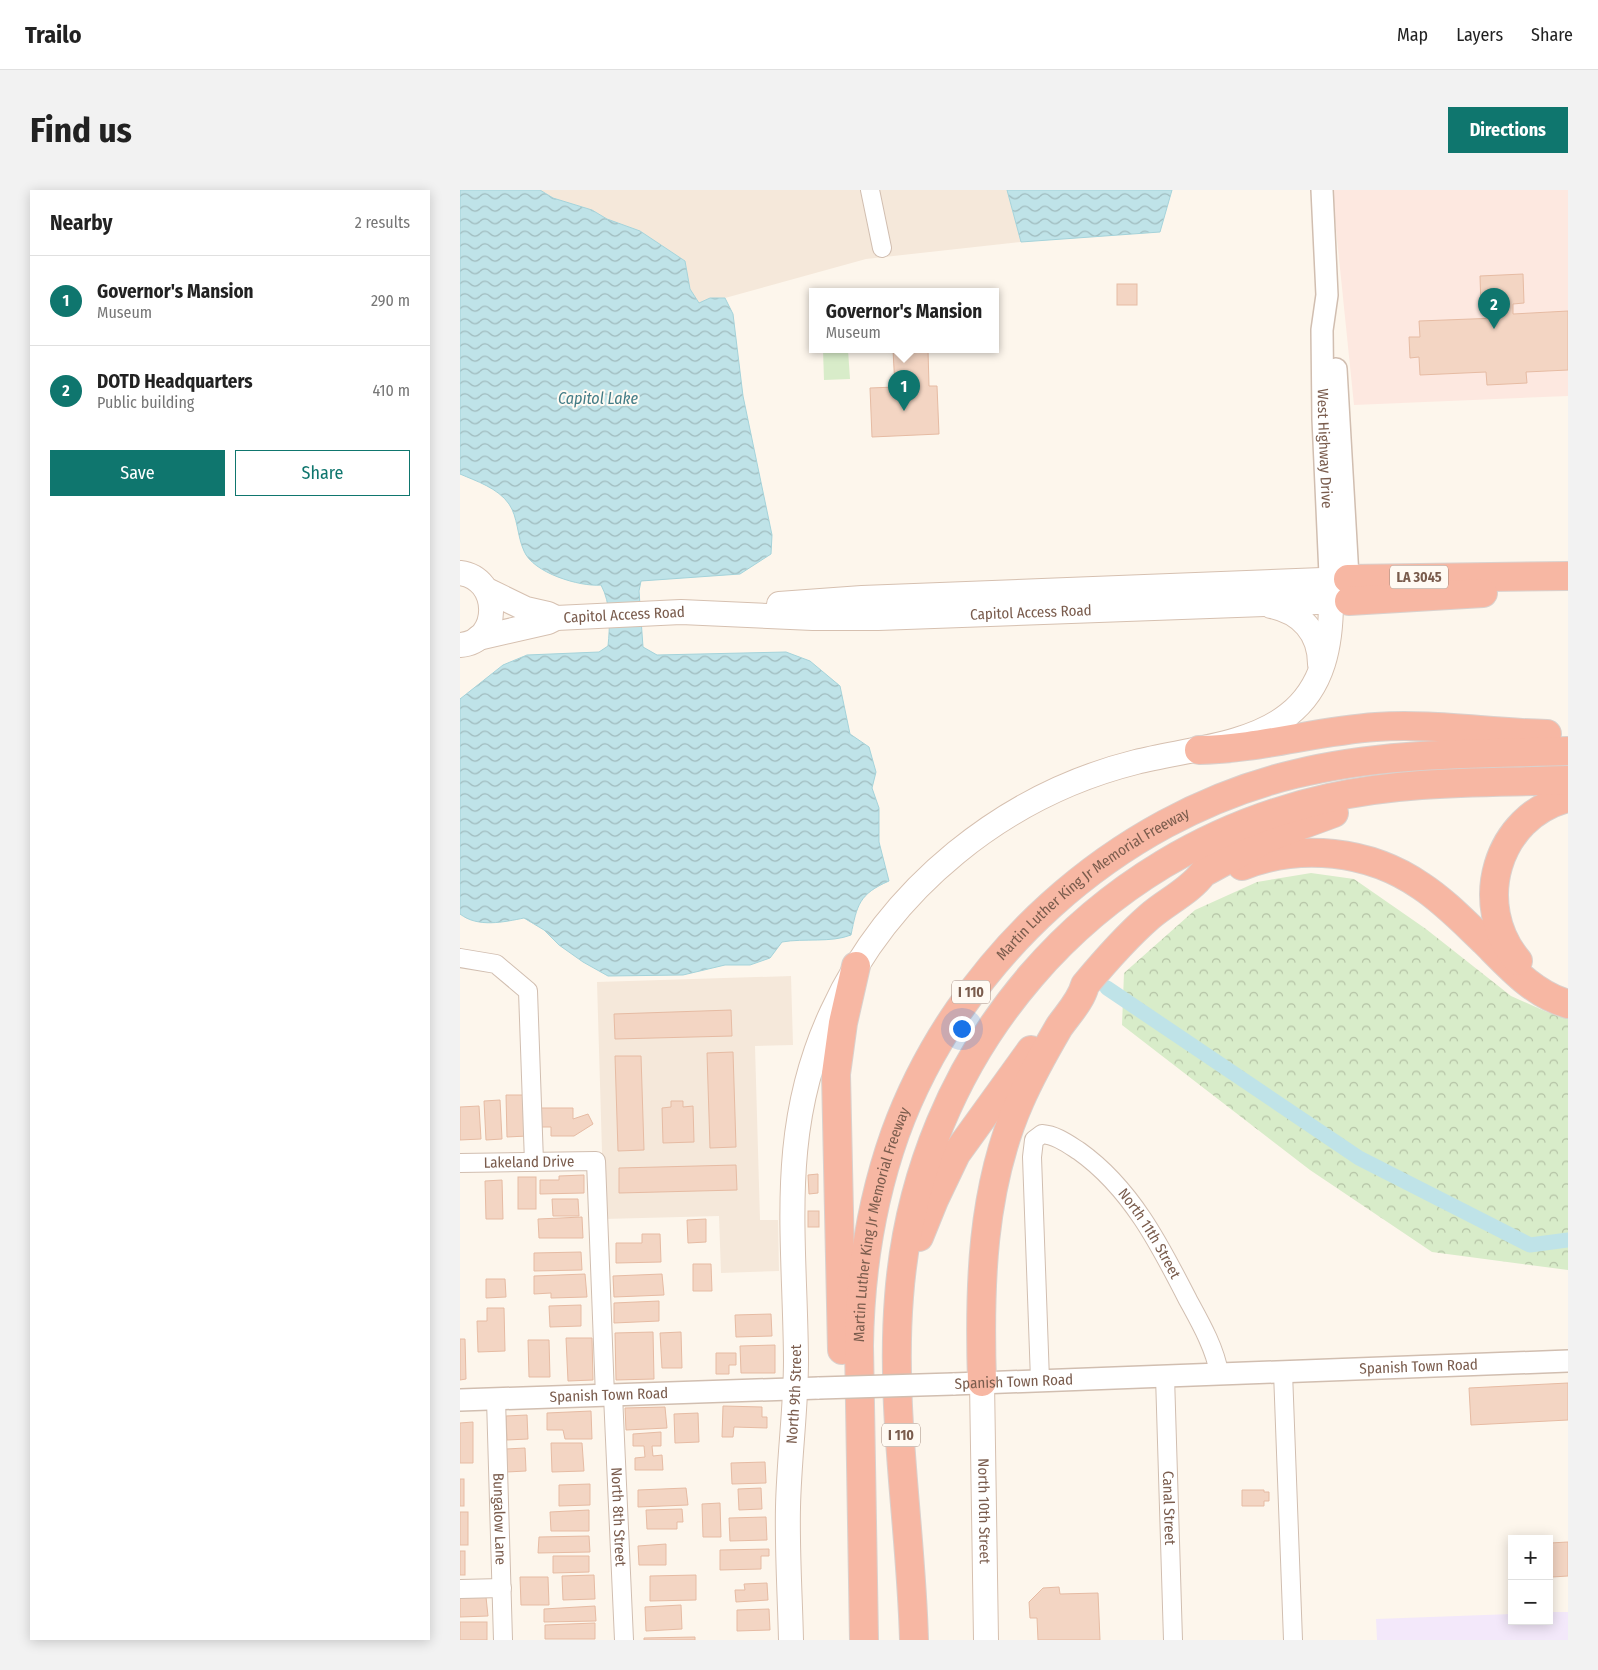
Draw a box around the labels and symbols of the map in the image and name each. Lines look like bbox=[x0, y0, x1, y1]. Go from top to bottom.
pin: 2 bbox=[1478, 288, 1510, 329]
pin: 1 bbox=[888, 370, 920, 411]
street label: West Highway Drive bbox=[1314, 388, 1336, 509]
water label: Capitol Lake bbox=[558, 389, 638, 408]
road number: LA 3045 bbox=[1390, 566, 1448, 588]
street label: Capitol Access Road bbox=[970, 601, 1092, 624]
street label: Capitol Access Road bbox=[563, 603, 685, 627]
street label: Martin Luther King Jr Memorial Freeway bbox=[993, 804, 1193, 964]
road number: I 110 bbox=[952, 980, 990, 1004]
your location bbox=[949, 1016, 975, 1042]
street label: Martin Luther King Jr Memorial Freeway bbox=[850, 1104, 914, 1342]
street label: Lakeland Drive bbox=[484, 1152, 574, 1172]
street label: North 11th Street bbox=[1114, 1185, 1185, 1282]
street label: North 9th Street bbox=[783, 1344, 805, 1444]
street label: Spanish Town Road bbox=[1359, 1355, 1478, 1378]
street label: Spanish Town Road bbox=[954, 1371, 1074, 1393]
street label: Spanish Town Road bbox=[549, 1384, 668, 1406]
road number: I 110 bbox=[882, 1424, 920, 1446]
street label: North 10th Street bbox=[974, 1458, 994, 1564]
street label: North 8th Street bbox=[607, 1467, 630, 1567]
street label: Canal Street bbox=[1159, 1470, 1179, 1545]
street label: Bungalow Lane bbox=[489, 1473, 510, 1565]

